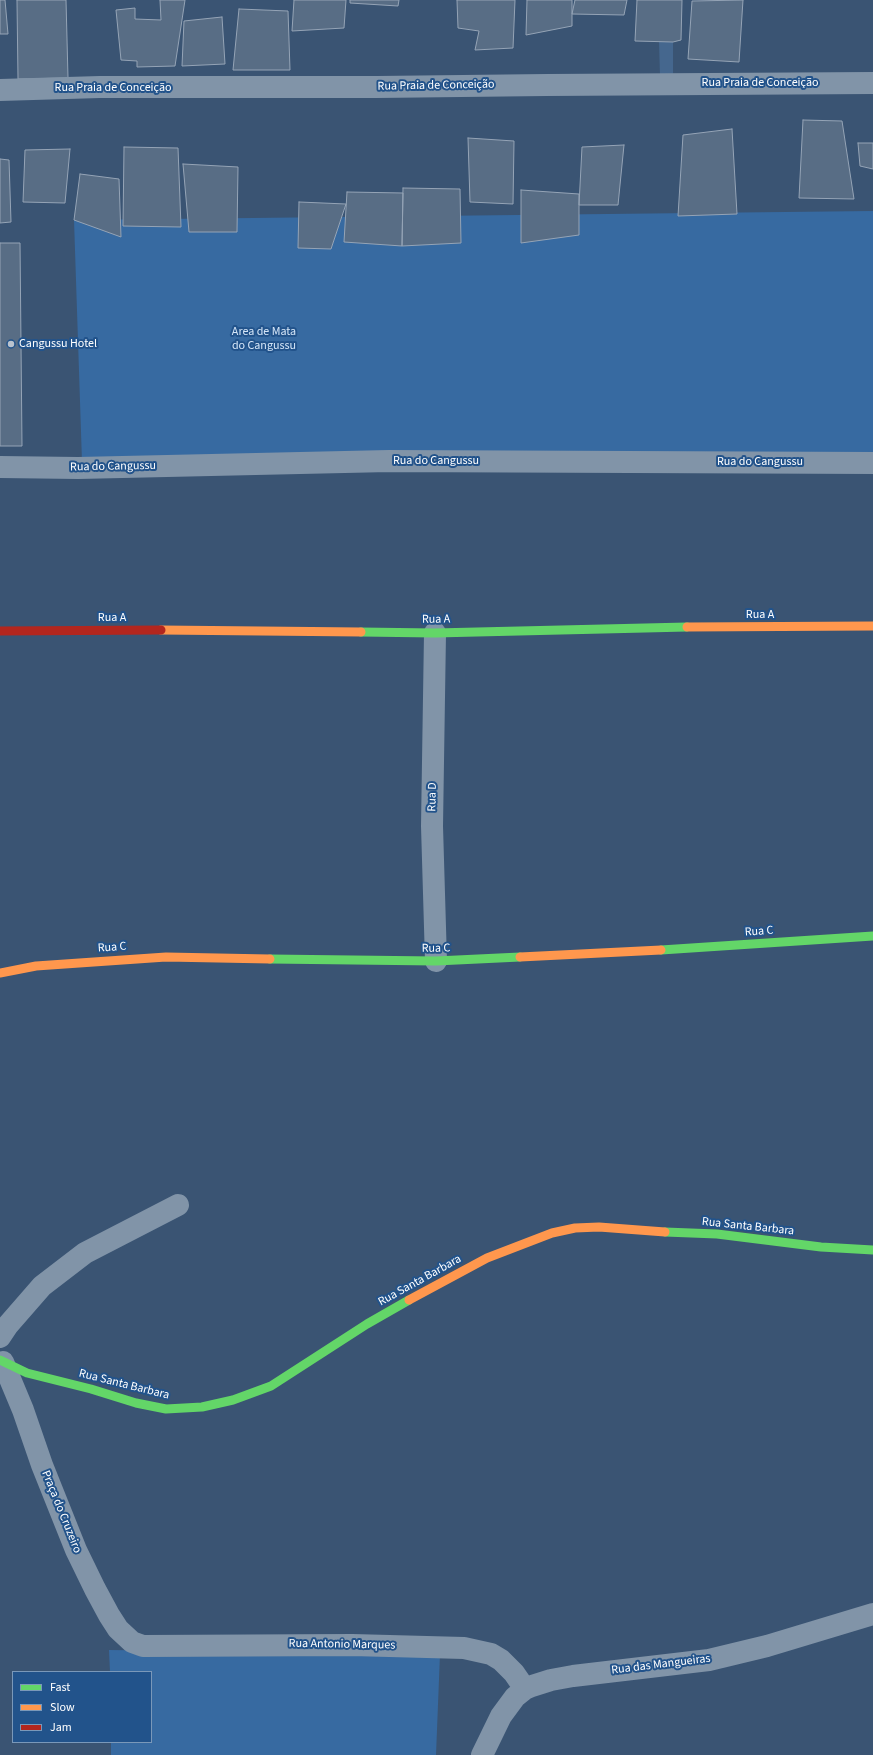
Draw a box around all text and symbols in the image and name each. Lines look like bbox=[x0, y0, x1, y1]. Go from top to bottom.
street label: Rua Praia de Conceição bbox=[702, 76, 818, 90]
street label: Rua Praia de Conceição bbox=[377, 78, 495, 94]
street label: Rua Praia de Conceição bbox=[55, 81, 171, 95]
park label: Area de Mata do Cangussu bbox=[232, 325, 296, 353]
place label: Cangussu Hotel bbox=[19, 337, 97, 351]
marker: Cangussu Hotel bbox=[6, 339, 16, 349]
street label: Rua do Cangussu bbox=[393, 454, 479, 468]
street label: Rua do Cangussu bbox=[717, 455, 803, 469]
street label: Rua do Cangussu bbox=[70, 459, 156, 475]
street label: Rua A bbox=[746, 608, 774, 622]
street label: Rua A bbox=[98, 611, 126, 625]
street label: Rua A bbox=[422, 613, 450, 627]
street label: Rua D bbox=[426, 782, 440, 812]
street label: Rua C bbox=[744, 924, 774, 940]
street label: Rua C bbox=[97, 940, 127, 956]
street label: Rua C bbox=[422, 942, 450, 956]
street label: Rua Santa Barbara bbox=[701, 1215, 795, 1239]
street label: Rua Santa Barbara bbox=[376, 1252, 464, 1310]
street label: Rua Santa Barbara bbox=[77, 1367, 171, 1403]
street label: Praça do Cruzeiro bbox=[38, 1468, 84, 1556]
street label: Rua Antonio Marques bbox=[289, 1637, 395, 1653]
street label: Rua das Mangueiras bbox=[611, 1652, 711, 1678]
legend bbox=[12, 1671, 152, 1743]
text: Fast bbox=[50, 1679, 70, 1696]
text: Slow bbox=[50, 1699, 75, 1716]
text: Jam bbox=[50, 1719, 72, 1736]

